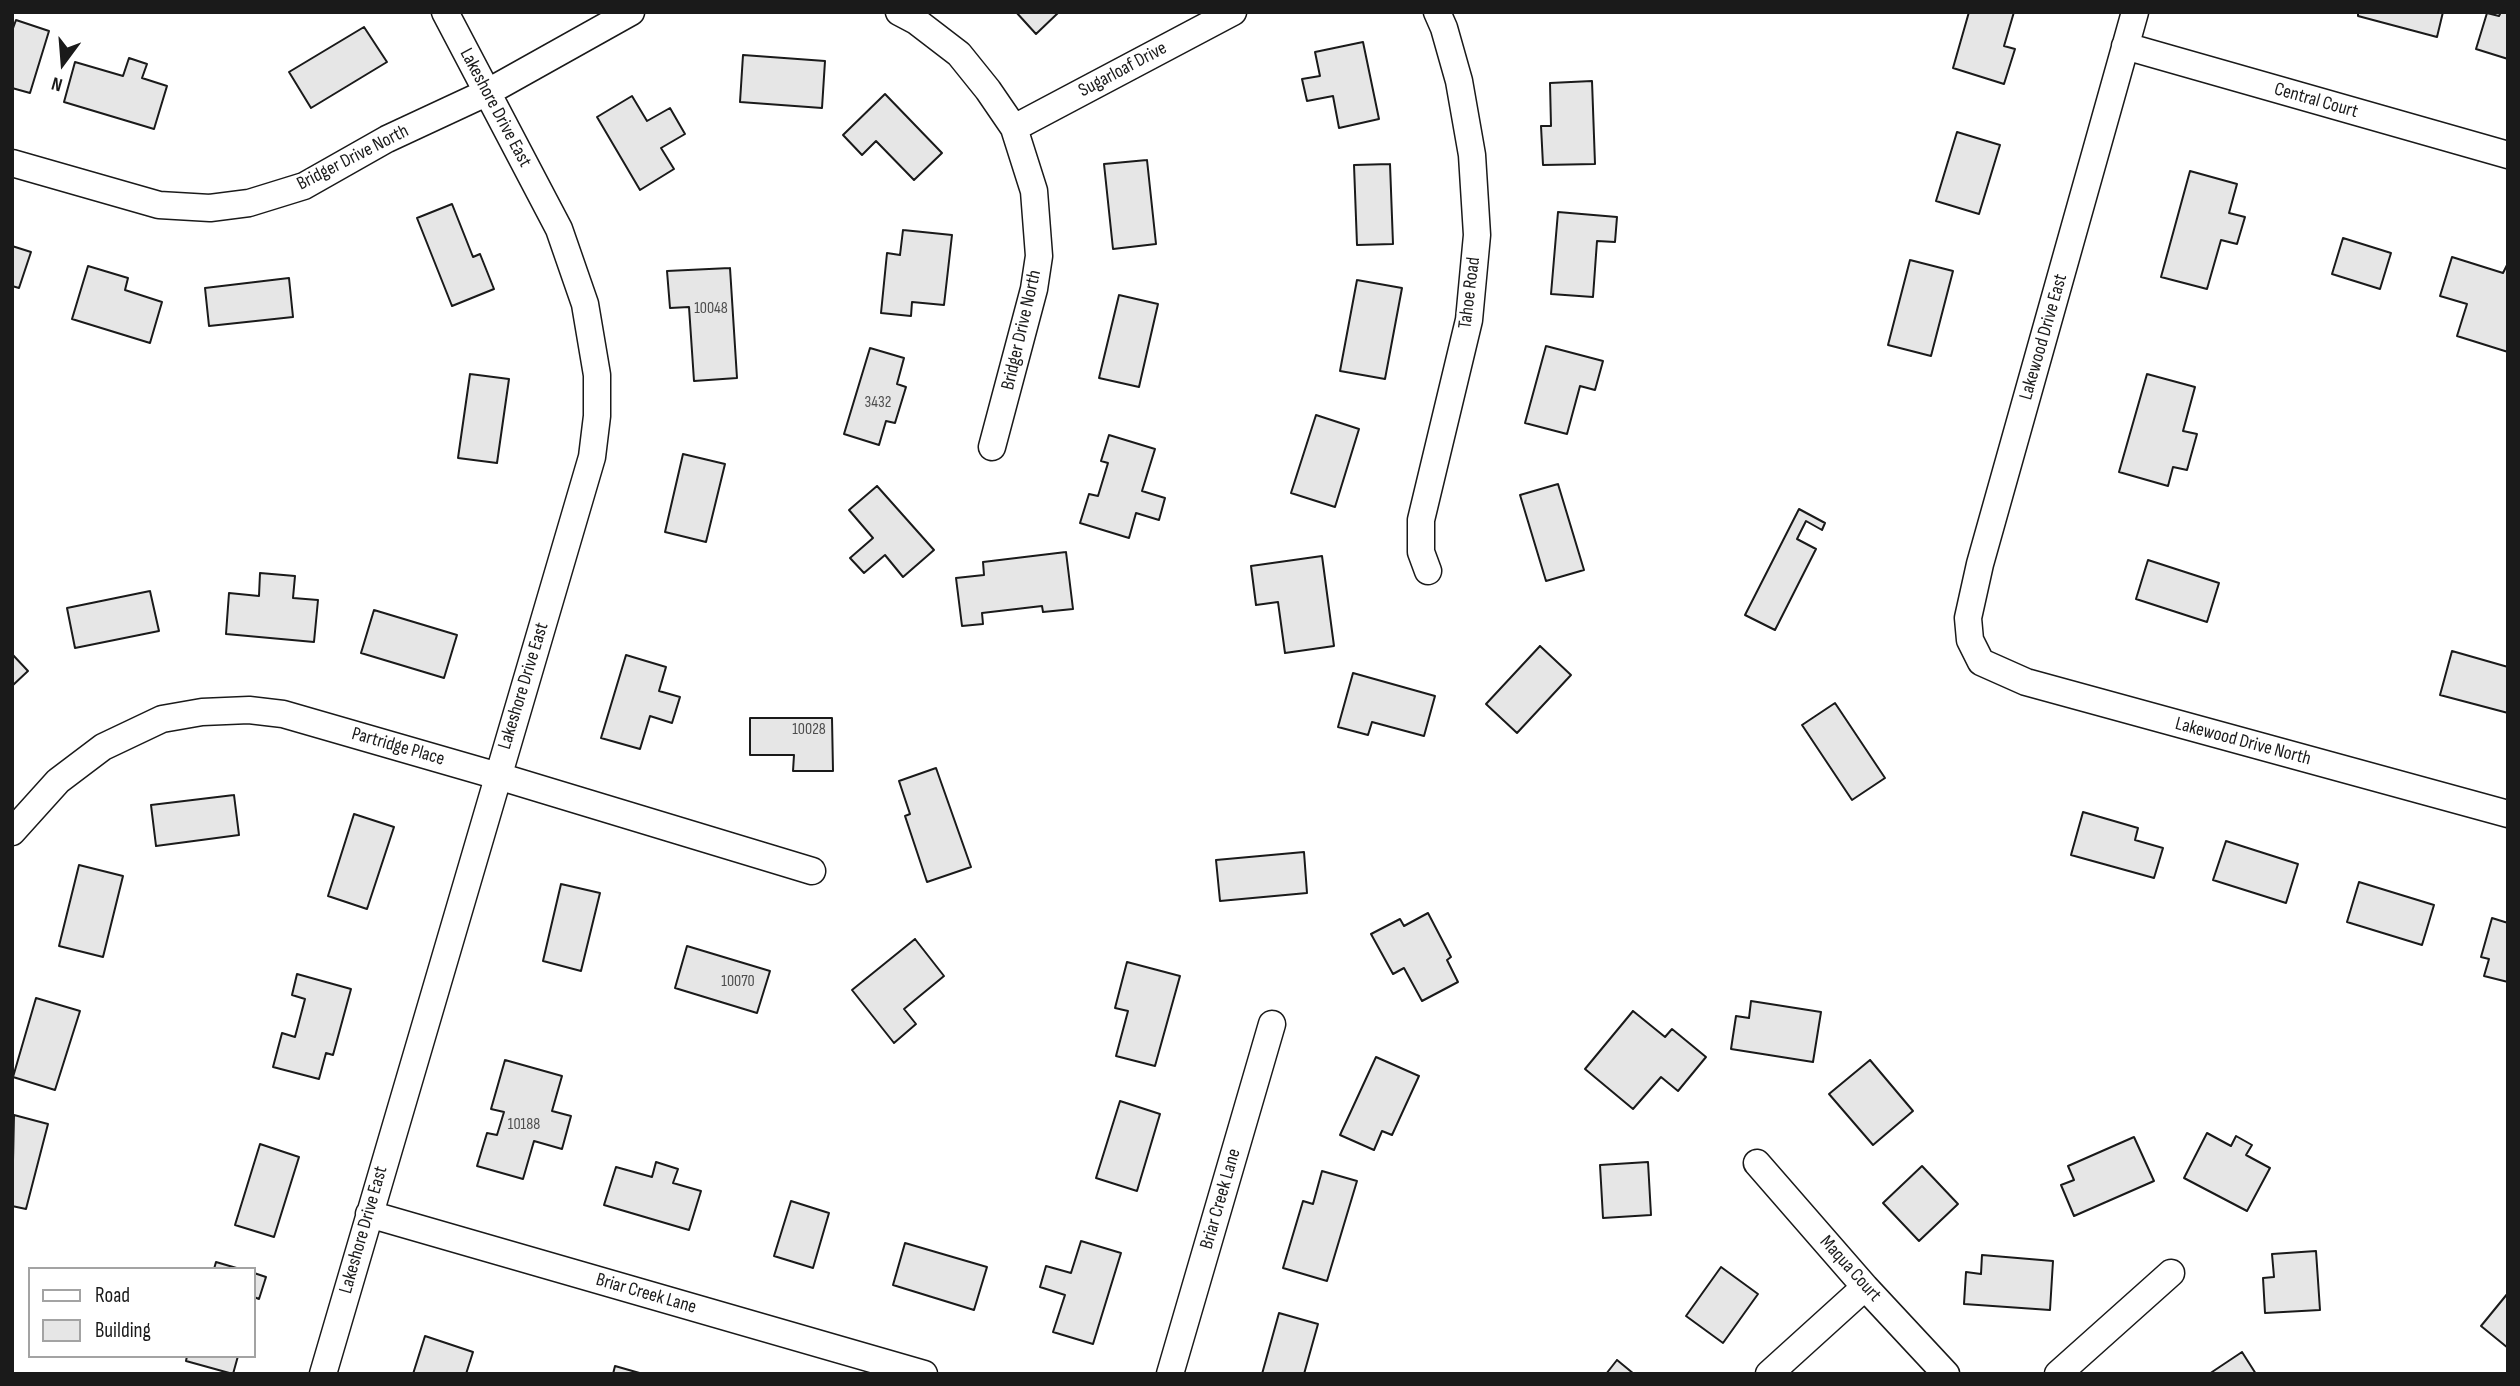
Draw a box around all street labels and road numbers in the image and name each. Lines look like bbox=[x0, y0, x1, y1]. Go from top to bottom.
street label: Sugarloaf Drive bbox=[1075, 37, 1171, 103]
street label: Lakeshore Drive East bbox=[454, 45, 536, 171]
street label: Central Court bbox=[2271, 78, 2361, 124]
street label: Bridger Drive North bbox=[293, 120, 413, 196]
street label: Tahoe Road bbox=[1454, 256, 1486, 330]
street label: Bridger Drive North bbox=[997, 268, 1047, 392]
street label: Lakewood Drive East bbox=[2015, 271, 2073, 403]
street label: Lakeshore Drive East bbox=[494, 620, 554, 752]
street label: Lakewood Drive North bbox=[2173, 713, 2313, 771]
street label: Partridge Place bbox=[349, 723, 447, 771]
street label: Briar Creek Lane bbox=[1196, 1146, 1246, 1252]
street label: Lakeshore Drive East bbox=[335, 1164, 393, 1296]
street label: Maqua Court bbox=[1814, 1231, 1886, 1307]
street label: Briar Creek Lane bbox=[593, 1269, 699, 1319]

